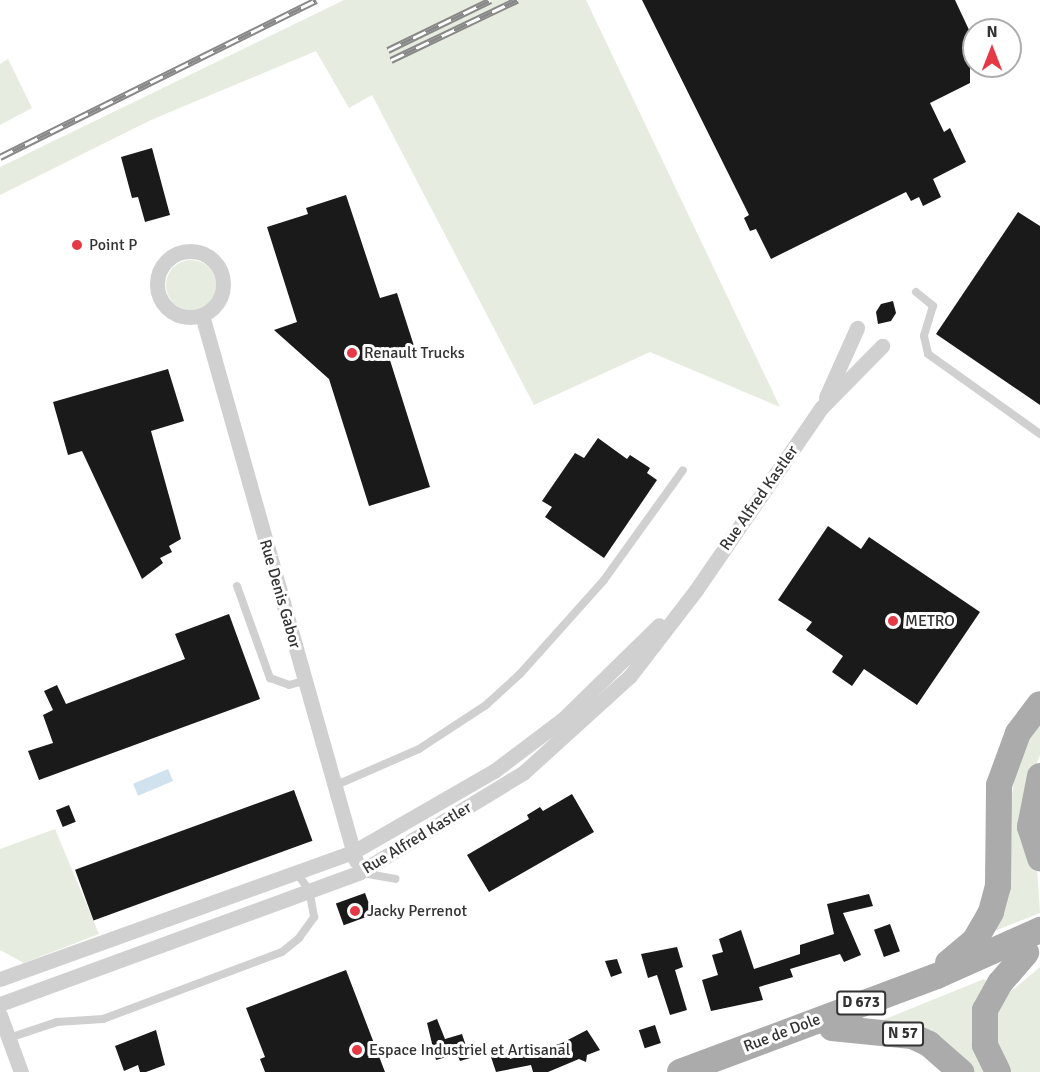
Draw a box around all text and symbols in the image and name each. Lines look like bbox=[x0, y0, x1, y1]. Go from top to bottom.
north arrow bbox=[962, 18, 1022, 78]
text: N bbox=[986, 22, 998, 42]
place label: Point P bbox=[89, 235, 137, 255]
marker: Point P bbox=[70, 238, 84, 252]
place label: Renault Trucks bbox=[364, 343, 465, 363]
marker: Renault Trucks bbox=[345, 346, 359, 360]
street label: Rue Alfred Kastler bbox=[716, 442, 802, 554]
street label: Rue Denis Gabor bbox=[255, 537, 305, 651]
place label: METRO bbox=[905, 611, 955, 631]
marker: METRO bbox=[886, 614, 900, 628]
street label: Rue Alfred Kastler bbox=[359, 798, 475, 878]
place label: Jacky Perrenot bbox=[367, 901, 467, 921]
marker: Jacky Perrenot bbox=[348, 904, 362, 918]
road number: D 673 bbox=[836, 991, 886, 1015]
street label: Rue de Dole bbox=[741, 1010, 823, 1056]
road number: N 57 bbox=[882, 1022, 924, 1046]
place label: Espace Industriel et Artisanal bbox=[369, 1040, 570, 1060]
marker: Espace Industriel et Artisanal bbox=[350, 1043, 364, 1057]

